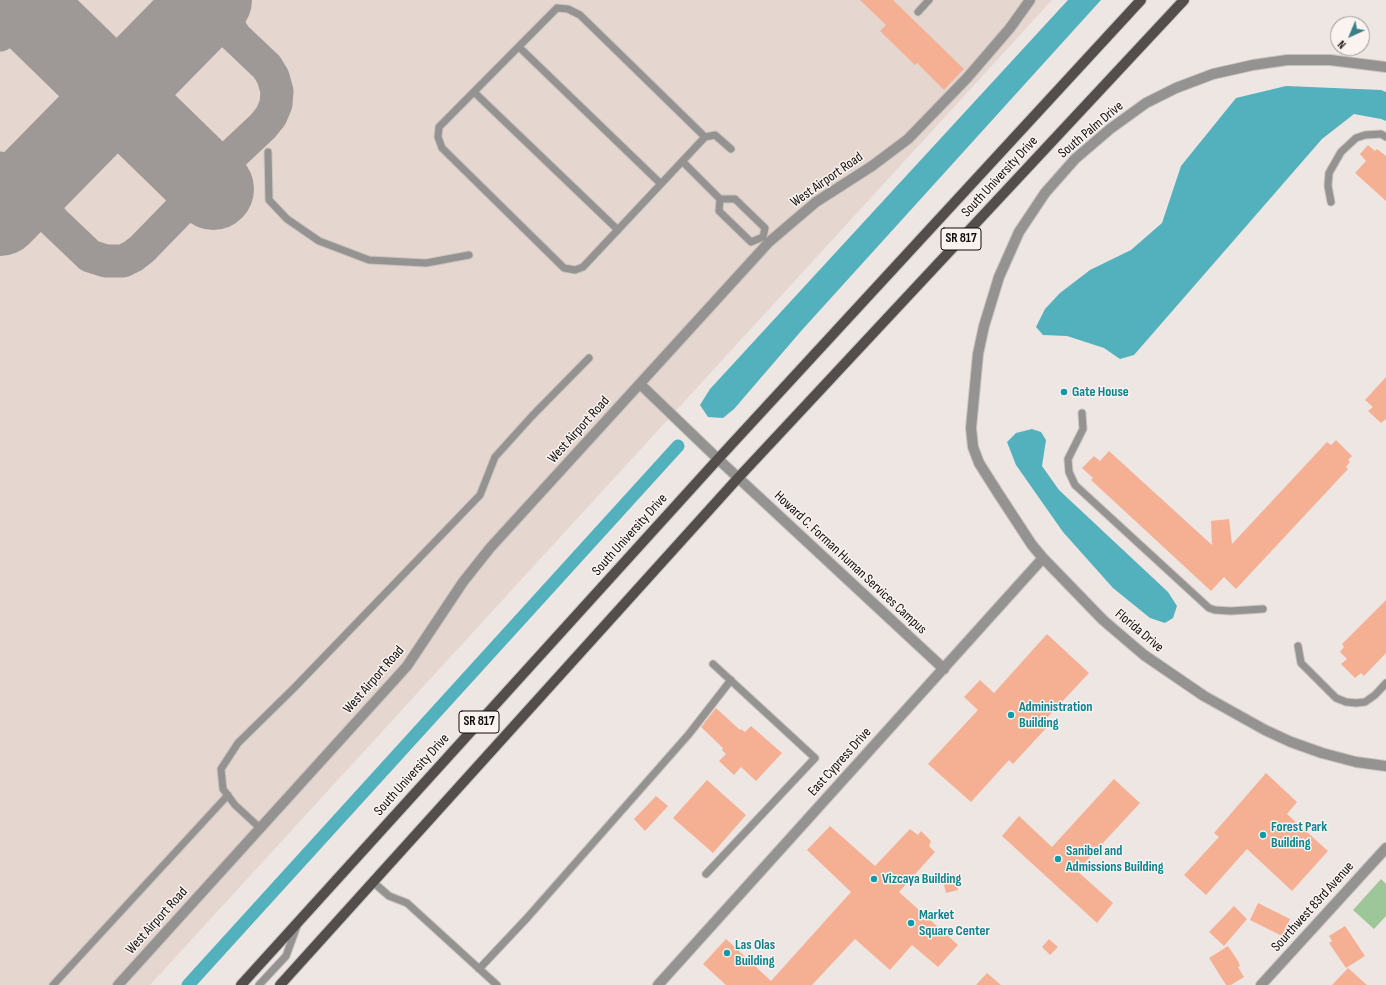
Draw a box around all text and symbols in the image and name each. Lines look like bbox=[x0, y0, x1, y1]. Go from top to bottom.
north arrow bbox=[1330, 16, 1370, 56]
text: N bbox=[1335, 38, 1349, 51]
street label: South Palm Drive bbox=[1055, 98, 1127, 162]
street label: South University Drive bbox=[958, 133, 1042, 221]
street label: West Airport Road bbox=[788, 149, 866, 211]
road number: SR 817 bbox=[941, 228, 981, 250]
place label: Gate House bbox=[1072, 384, 1129, 400]
marker: Gate House bbox=[1059, 387, 1069, 397]
street label: West Airport Road bbox=[545, 393, 613, 467]
street label: Howard C. Forman Human Services Campus bbox=[770, 488, 930, 638]
street label: South University Drive bbox=[589, 491, 671, 579]
street label: Florida Drive bbox=[1111, 606, 1167, 656]
street label: West Airport Road bbox=[340, 643, 408, 717]
place label: Administration Building bbox=[1019, 699, 1092, 732]
marker: Administration Building bbox=[1006, 710, 1016, 720]
road number: SR 817 bbox=[459, 711, 499, 733]
street label: East Cypress Drive bbox=[805, 724, 875, 800]
street label: South University Drive bbox=[371, 731, 453, 819]
place label: Forest Park Building bbox=[1271, 819, 1327, 852]
marker: Forest Park Building bbox=[1258, 830, 1268, 840]
place label: Sanibel and Admissions Building bbox=[1066, 843, 1164, 876]
marker: Sanibel and Admissions Building bbox=[1053, 854, 1063, 864]
street label: Sourthwest 83rd Avenue bbox=[1268, 859, 1358, 955]
place label: Vizcaya Building bbox=[882, 871, 961, 887]
marker: Vizcaya Building bbox=[869, 874, 879, 884]
street label: West Airport Road bbox=[123, 884, 191, 958]
place label: Market Square Center bbox=[919, 907, 990, 940]
marker: Market Square Center bbox=[906, 918, 916, 928]
place label: Las Olas Building bbox=[735, 937, 775, 970]
marker: Las Olas Building bbox=[722, 948, 732, 958]

